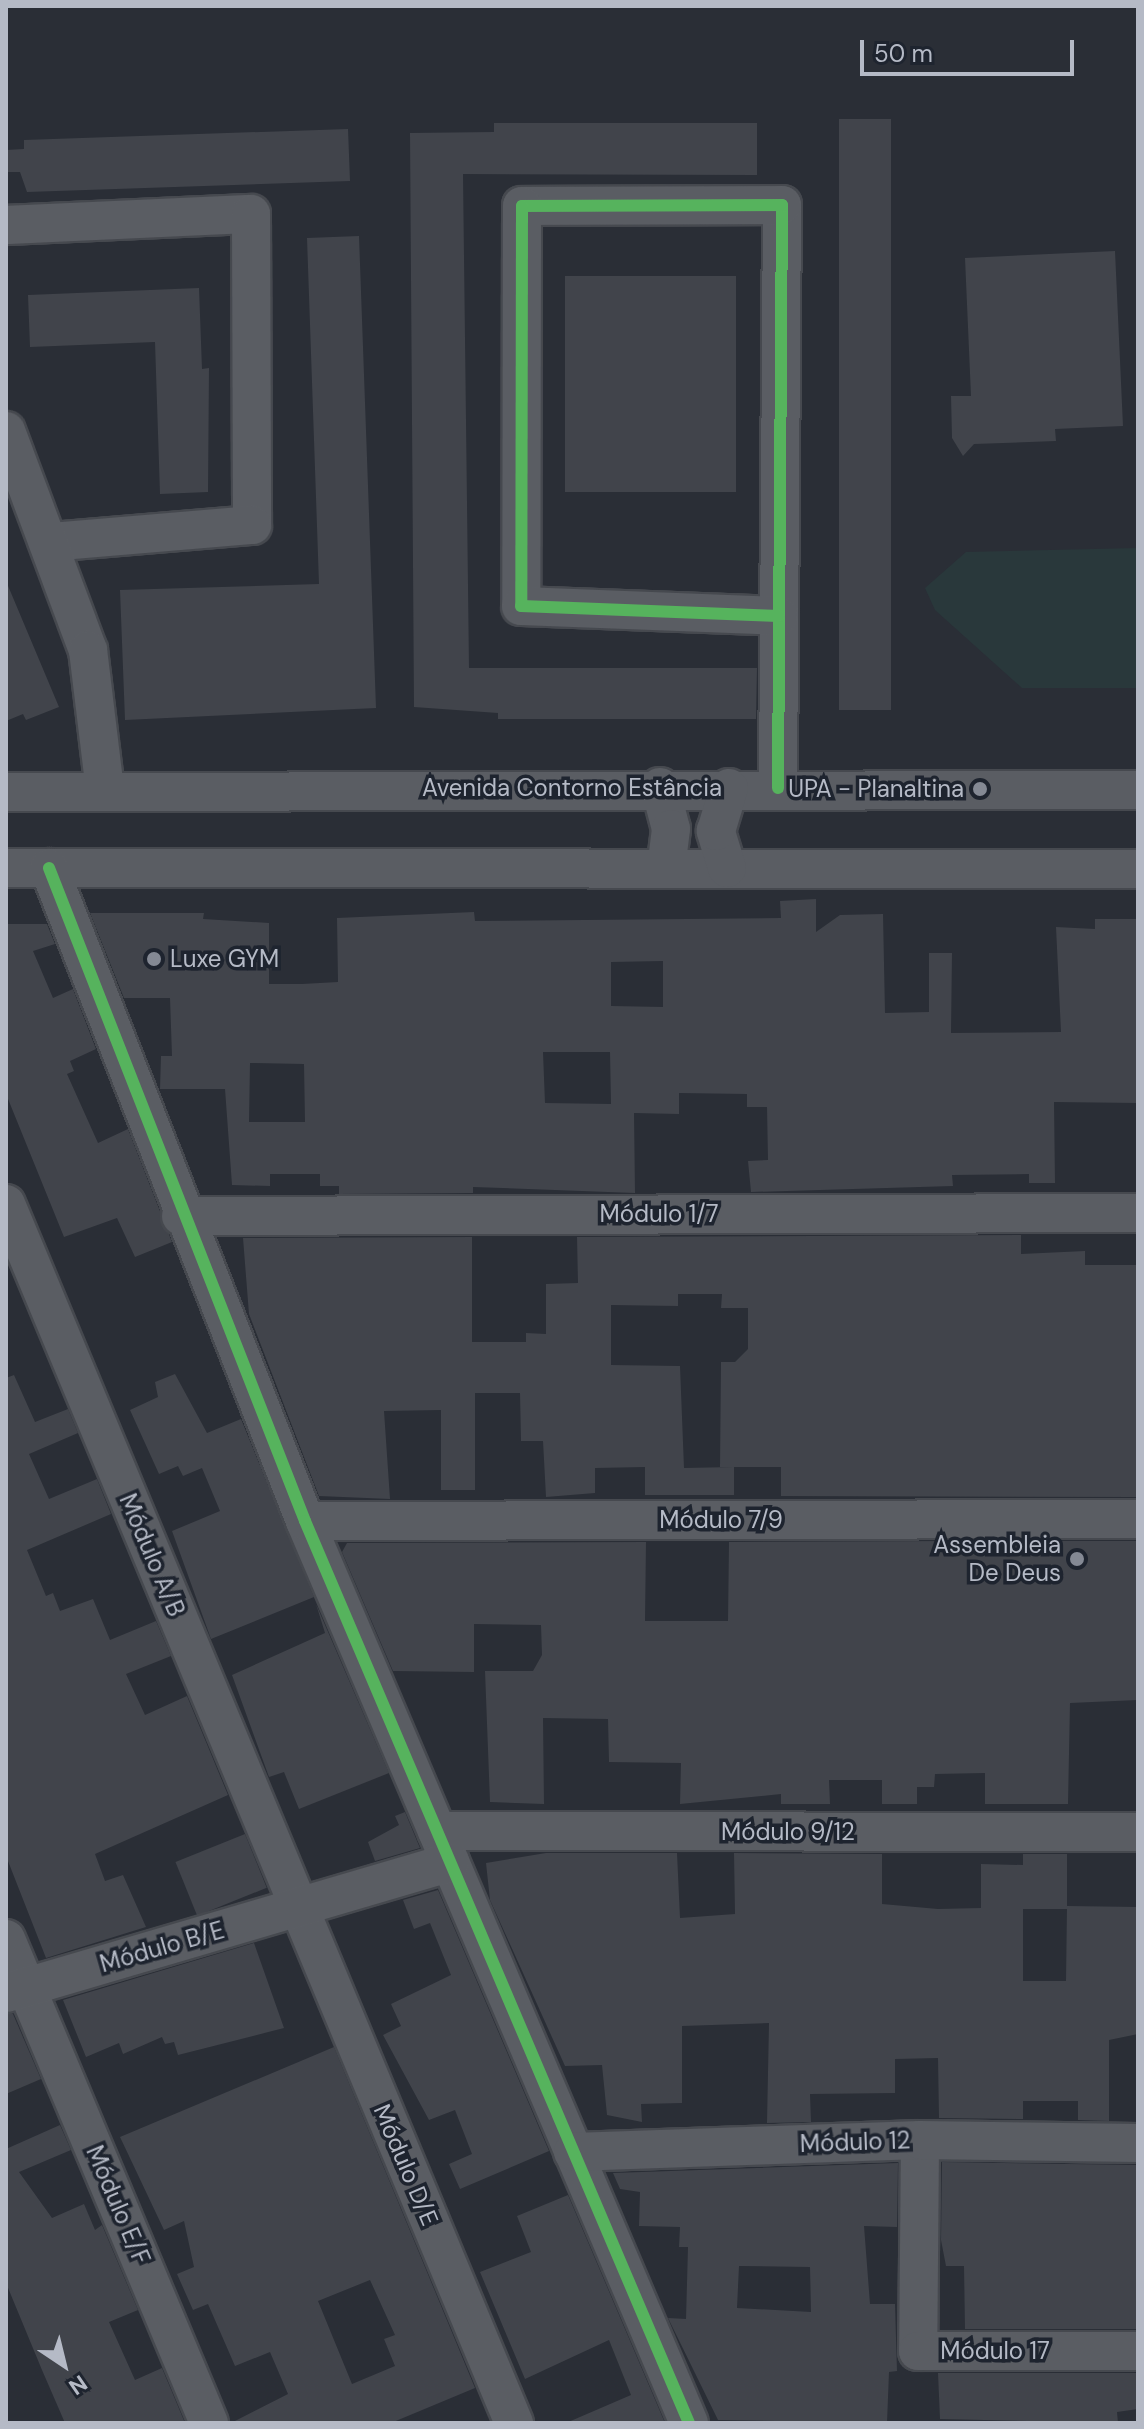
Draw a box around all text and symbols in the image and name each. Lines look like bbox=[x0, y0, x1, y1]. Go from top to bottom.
scale bar bbox=[864, 24, 1078, 74]
text: 50 m bbox=[874, 38, 933, 69]
street label: Avenida Contorno Estância bbox=[422, 774, 722, 802]
place label: UPA - Planaltina bbox=[788, 775, 964, 803]
marker: UPA - Planaltina bbox=[971, 780, 989, 798]
place label: Luxe GYM bbox=[170, 945, 279, 973]
marker: Luxe GYM bbox=[145, 950, 163, 968]
street label: Módulo 1/7 bbox=[600, 1200, 718, 1228]
street label: Módulo A/B bbox=[113, 1489, 191, 1621]
street label: Módulo 7/9 bbox=[659, 1506, 783, 1534]
place label: Assembleia De Deus bbox=[933, 1531, 1061, 1587]
marker: Assembleia De Deus bbox=[1068, 1550, 1086, 1568]
street label: Módulo 9/12 bbox=[721, 1818, 855, 1846]
street label: Módulo B/E bbox=[97, 1916, 227, 1978]
street label: Módulo D/E bbox=[368, 2100, 444, 2230]
street label: Módulo 12 bbox=[799, 2126, 911, 2158]
street label: Módulo E/F bbox=[80, 2141, 156, 2269]
north arrow bbox=[24, 2325, 104, 2405]
street label: Módulo 17 bbox=[940, 2337, 1050, 2365]
text: N bbox=[63, 2369, 93, 2402]

